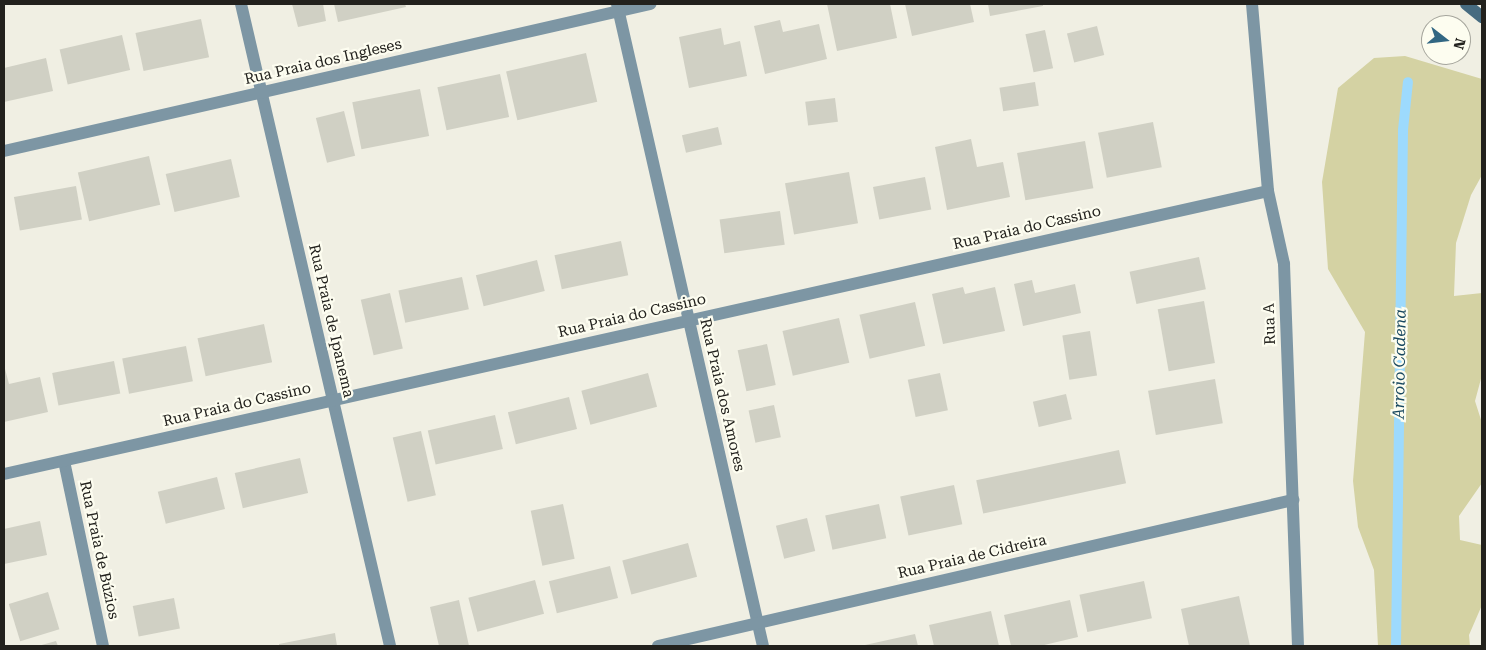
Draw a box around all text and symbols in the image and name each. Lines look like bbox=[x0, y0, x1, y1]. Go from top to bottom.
north arrow bbox=[1421, 15, 1471, 65]
street label: Rua Praia dos Ingleses bbox=[243, 35, 403, 89]
text: N bbox=[1450, 36, 1469, 51]
street label: Rua Praia do Cassino bbox=[951, 202, 1103, 254]
street label: Rua Praia de Ipanema bbox=[305, 243, 357, 399]
street label: Rua Praia do Cassino bbox=[556, 290, 708, 342]
street label: Rua A bbox=[1260, 303, 1280, 345]
water label: Arroio Cadena bbox=[1389, 309, 1411, 419]
street label: Rua Praia dos Amores bbox=[696, 317, 748, 473]
street label: Rua Praia do Cassino bbox=[161, 379, 313, 431]
street label: Rua Praia de Búzios bbox=[76, 479, 122, 621]
street label: Rua Praia de Cidreira bbox=[896, 531, 1048, 583]

